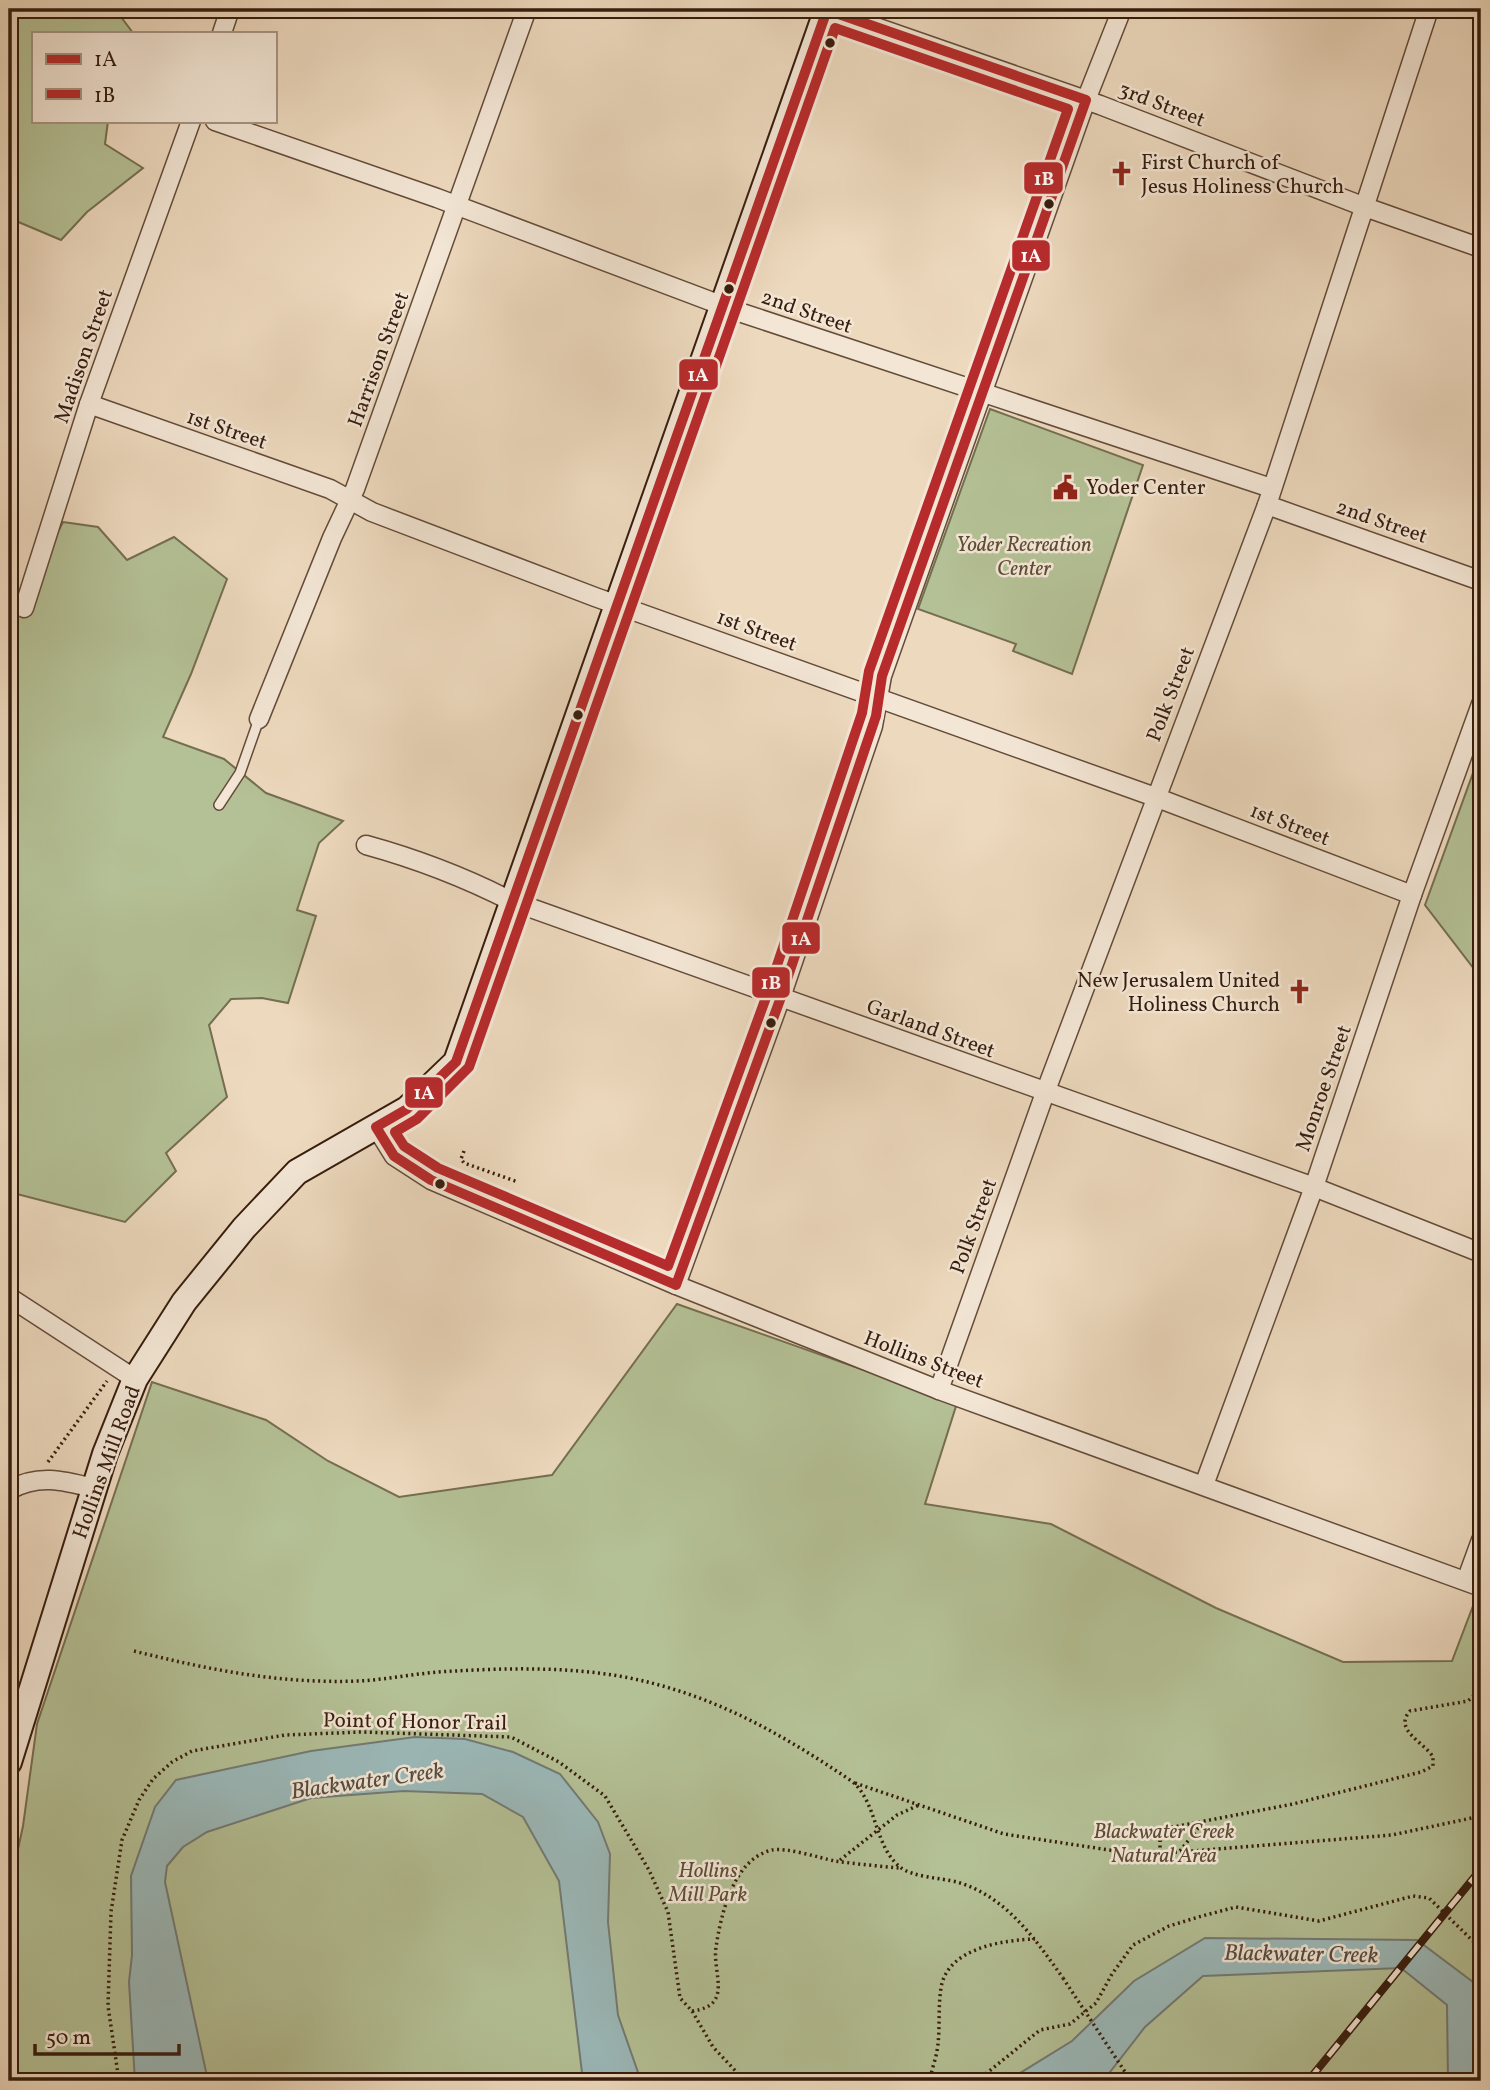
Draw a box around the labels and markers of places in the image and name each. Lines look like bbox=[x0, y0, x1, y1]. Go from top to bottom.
unlabelled marker bbox=[823, 36, 837, 50]
place label: First Church of Jesus Holiness Church bbox=[1141, 149, 1344, 202]
church icon: First Church of Jesus Holiness Church bbox=[1107, 160, 1135, 188]
unlabelled marker bbox=[1042, 197, 1056, 211]
unlabelled marker bbox=[722, 282, 736, 296]
public building icon: Yoder Center bbox=[1052, 473, 1080, 501]
place label: Yoder Center bbox=[1086, 474, 1206, 503]
unlabelled marker bbox=[571, 708, 585, 722]
place label: New Jerusalem United Holiness Church bbox=[1077, 967, 1280, 1020]
church icon: New Jerusalem United Holiness Church bbox=[1286, 978, 1314, 1006]
unlabelled marker bbox=[764, 1016, 778, 1030]
unlabelled marker bbox=[433, 1177, 447, 1191]

